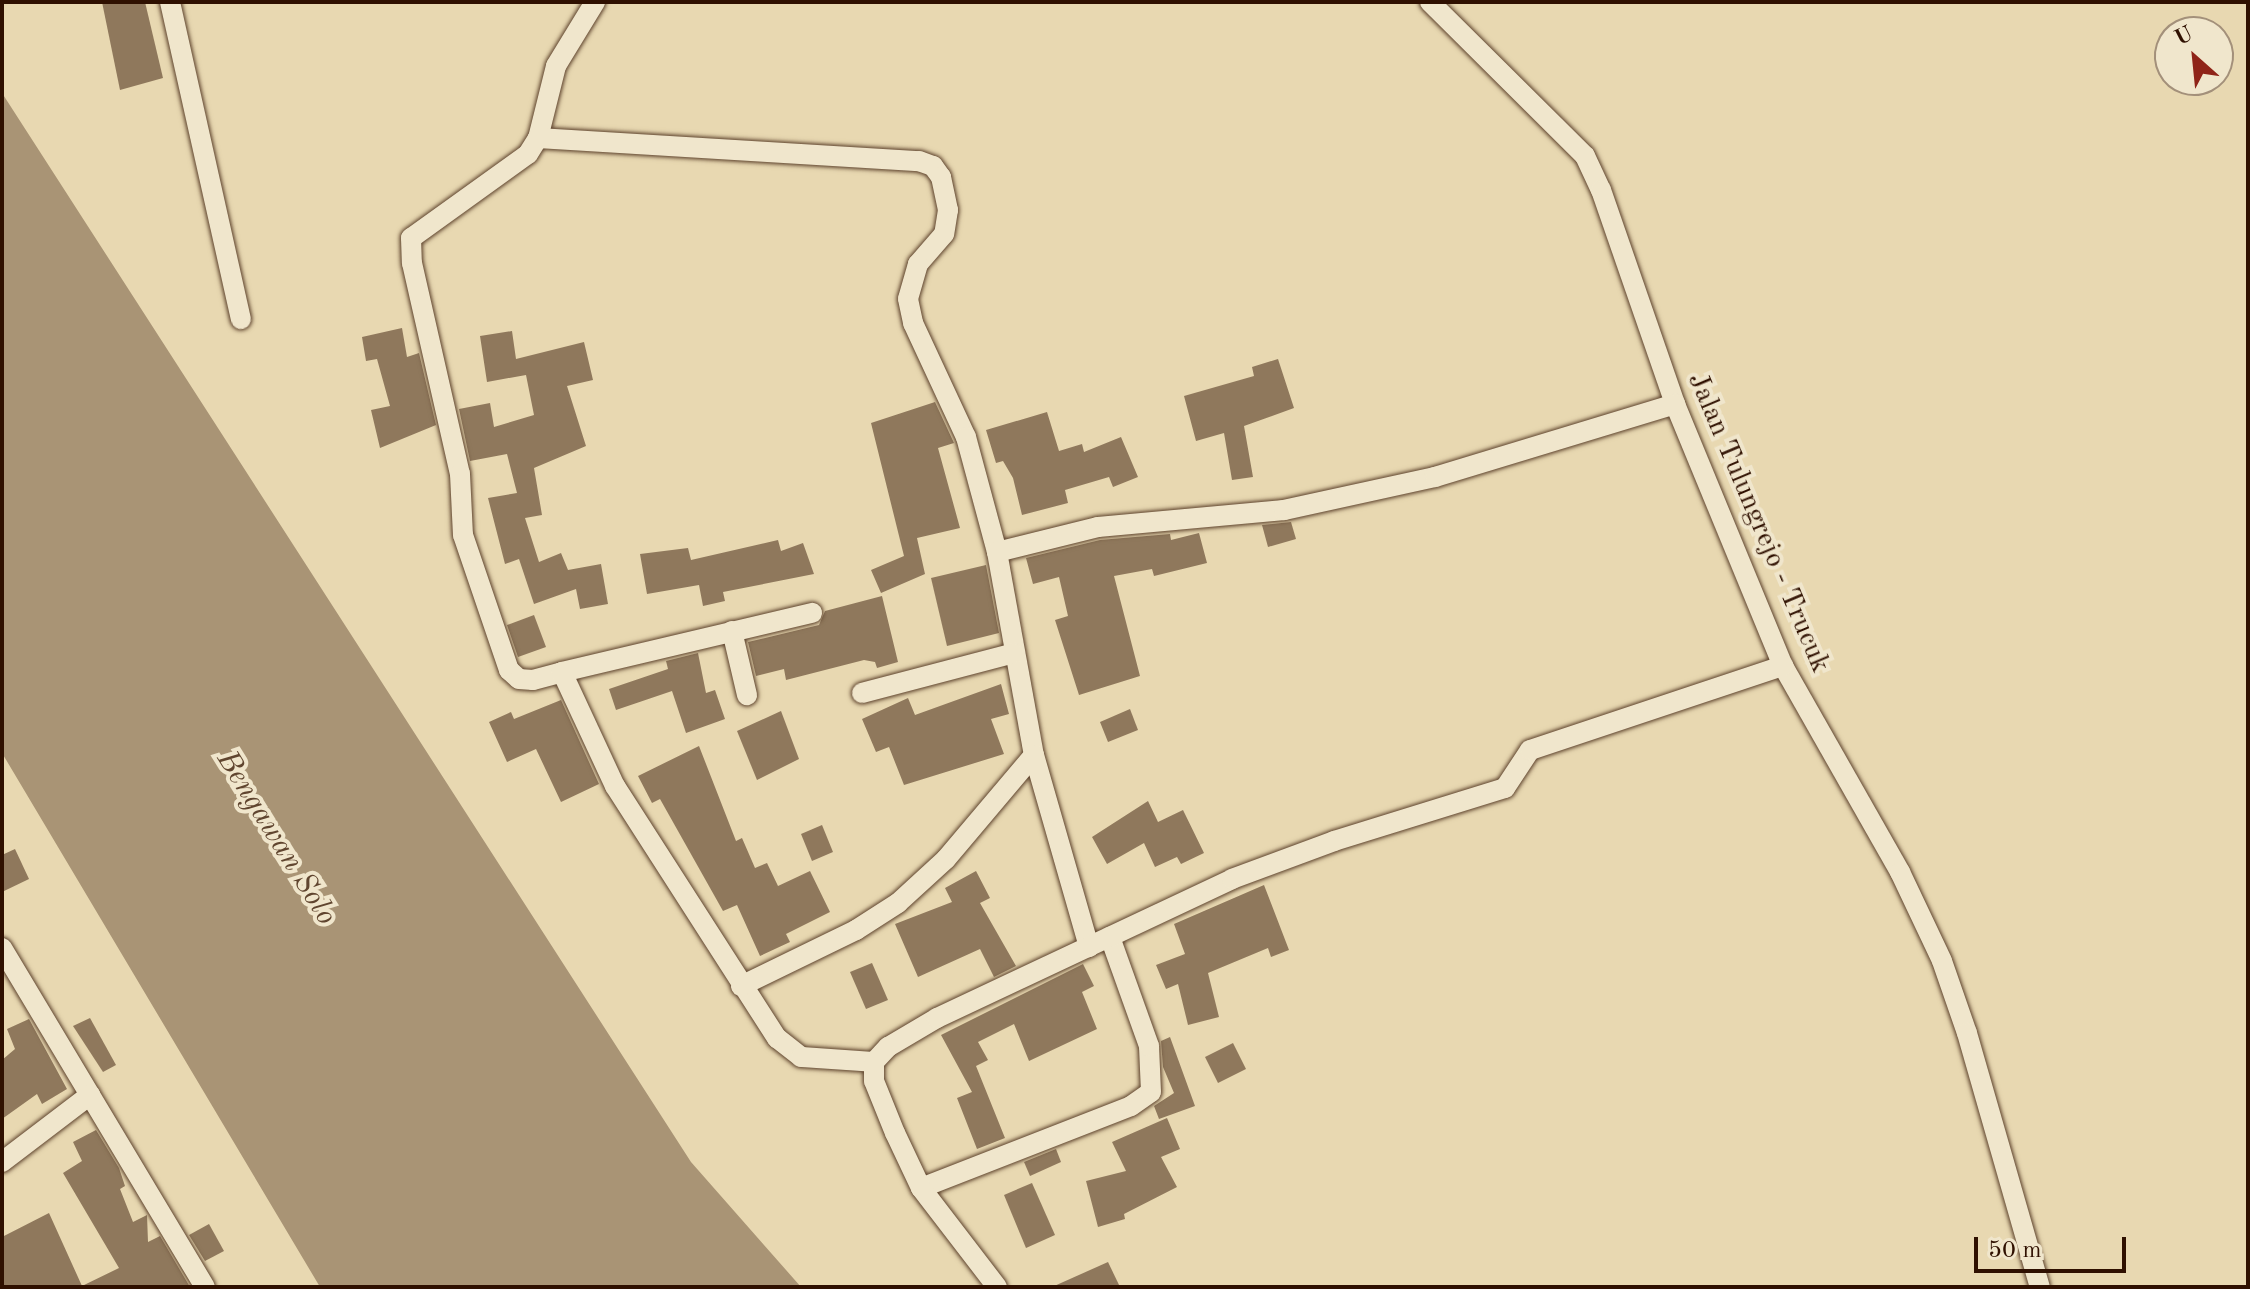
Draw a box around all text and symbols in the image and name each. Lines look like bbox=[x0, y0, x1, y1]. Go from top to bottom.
north arrow bbox=[2154, 16, 2234, 96]
text: U bbox=[2171, 23, 2197, 50]
street label: Jalan Tulungrejo - Trucuk bbox=[1680, 368, 1836, 678]
water label: Bengawan Solo bbox=[208, 744, 344, 932]
scale bar bbox=[1978, 1221, 2130, 1271]
text: 50 m bbox=[1988, 1239, 2042, 1263]

